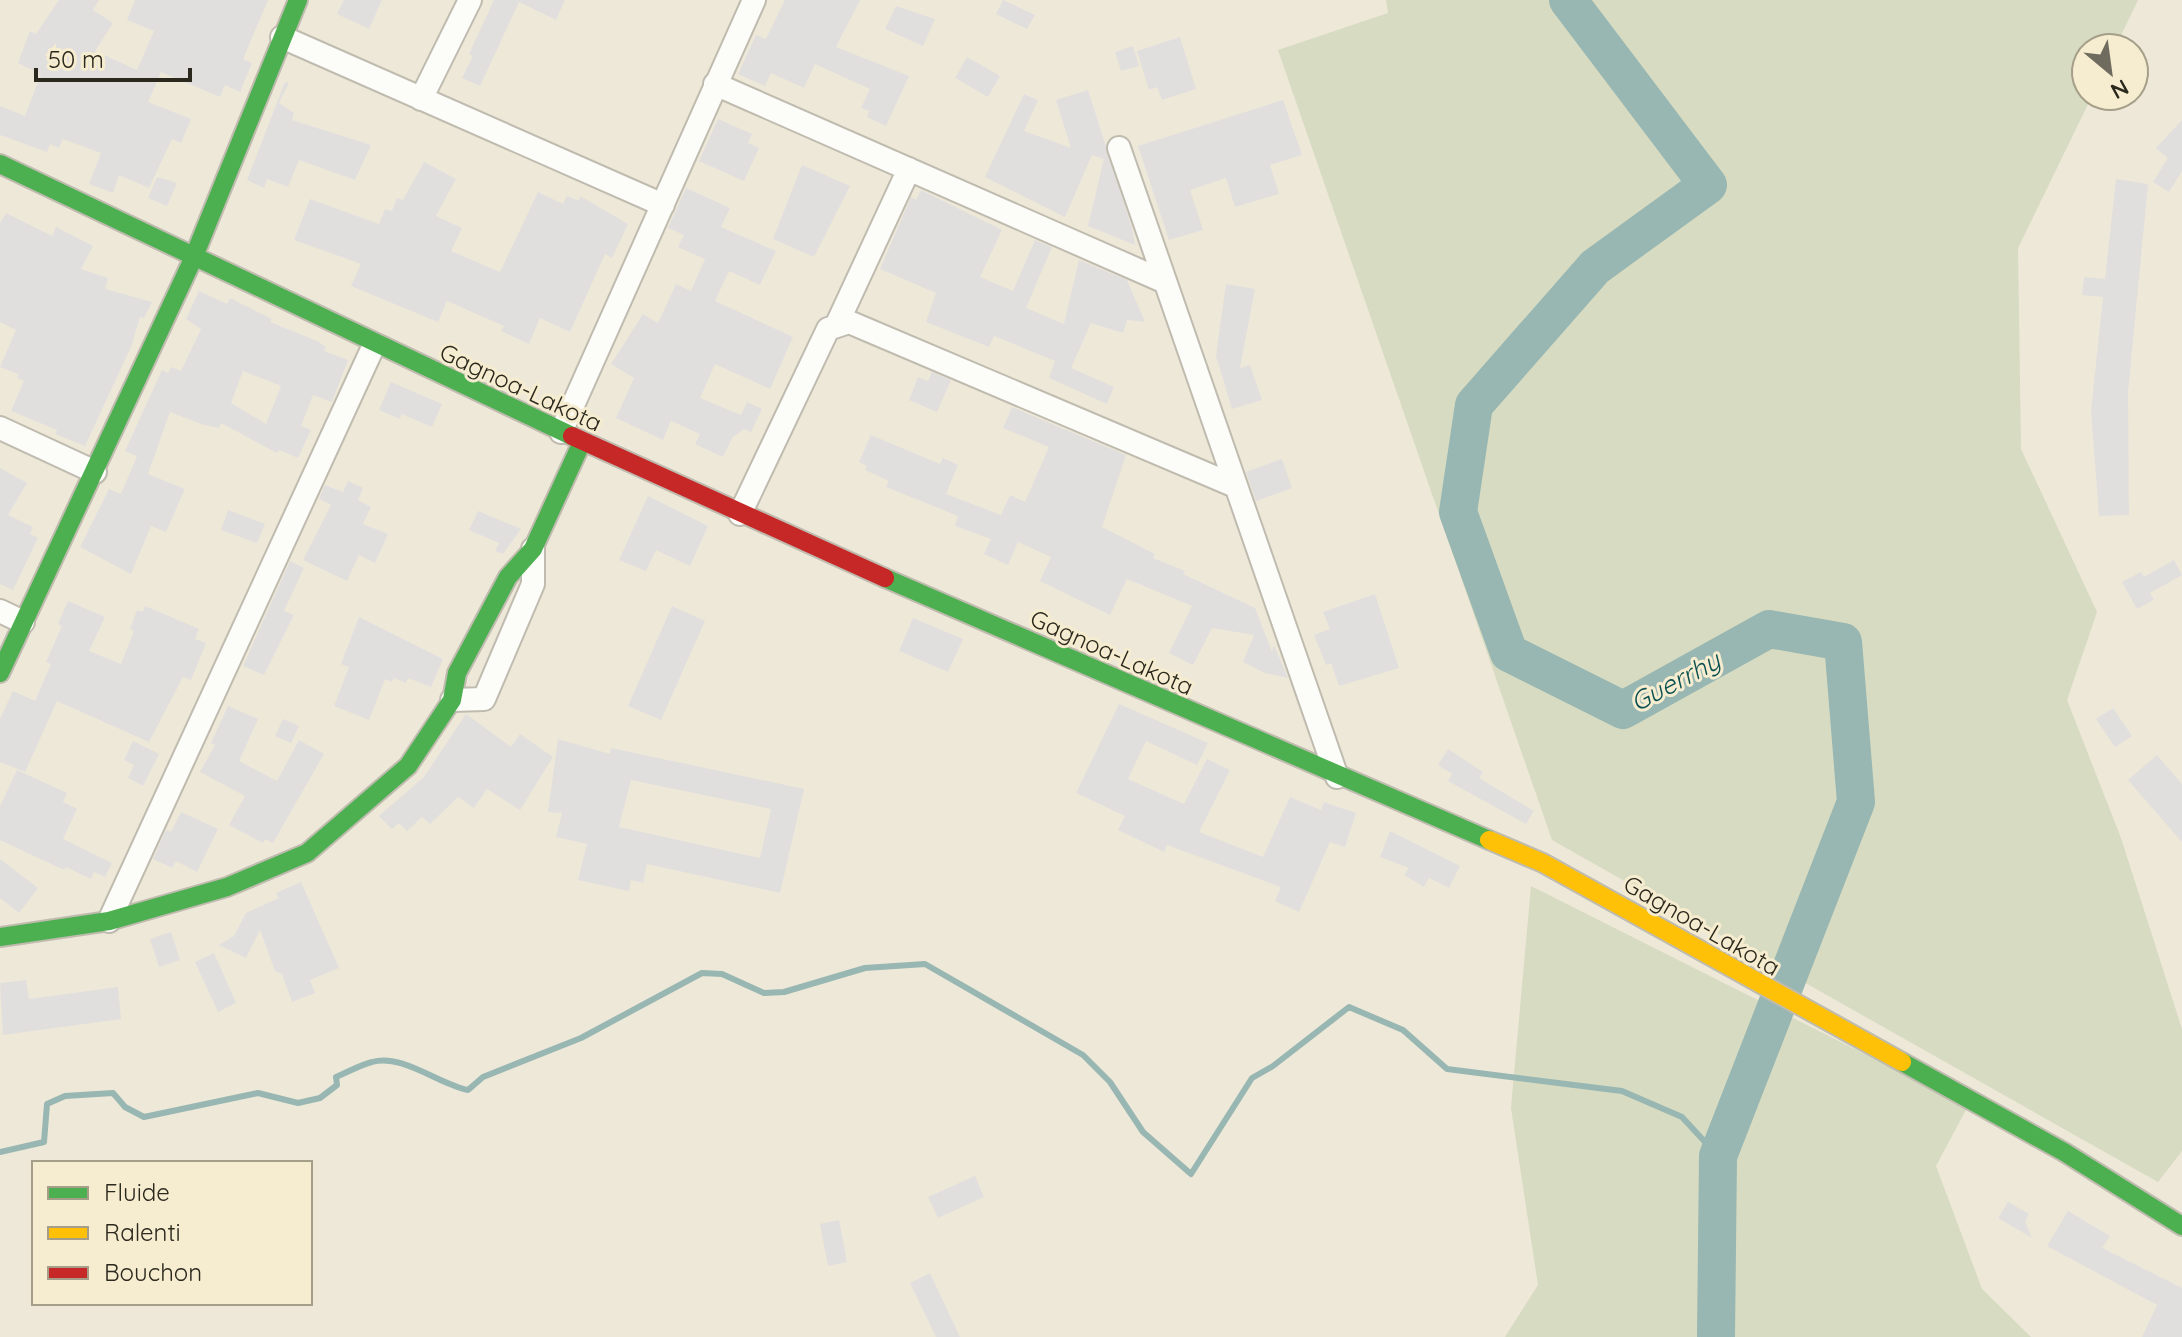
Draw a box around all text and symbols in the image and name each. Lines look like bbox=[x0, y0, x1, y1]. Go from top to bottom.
scale bar bbox=[36, 32, 190, 82]
north arrow bbox=[2070, 32, 2150, 112]
text: 50 m bbox=[48, 44, 104, 74]
text: N bbox=[2106, 73, 2134, 106]
street label: Gagnoa-Lakota bbox=[435, 336, 607, 438]
street label: Gagnoa-Lakota bbox=[1026, 603, 1198, 701]
water label: Guerrhy bbox=[1624, 643, 1727, 718]
street label: Gagnoa-Lakota bbox=[1618, 868, 1786, 982]
legend bbox=[32, 1161, 312, 1305]
text: Fluide bbox=[104, 1177, 170, 1207]
text: Ralenti bbox=[104, 1217, 181, 1247]
text: Bouchon bbox=[104, 1257, 202, 1287]

